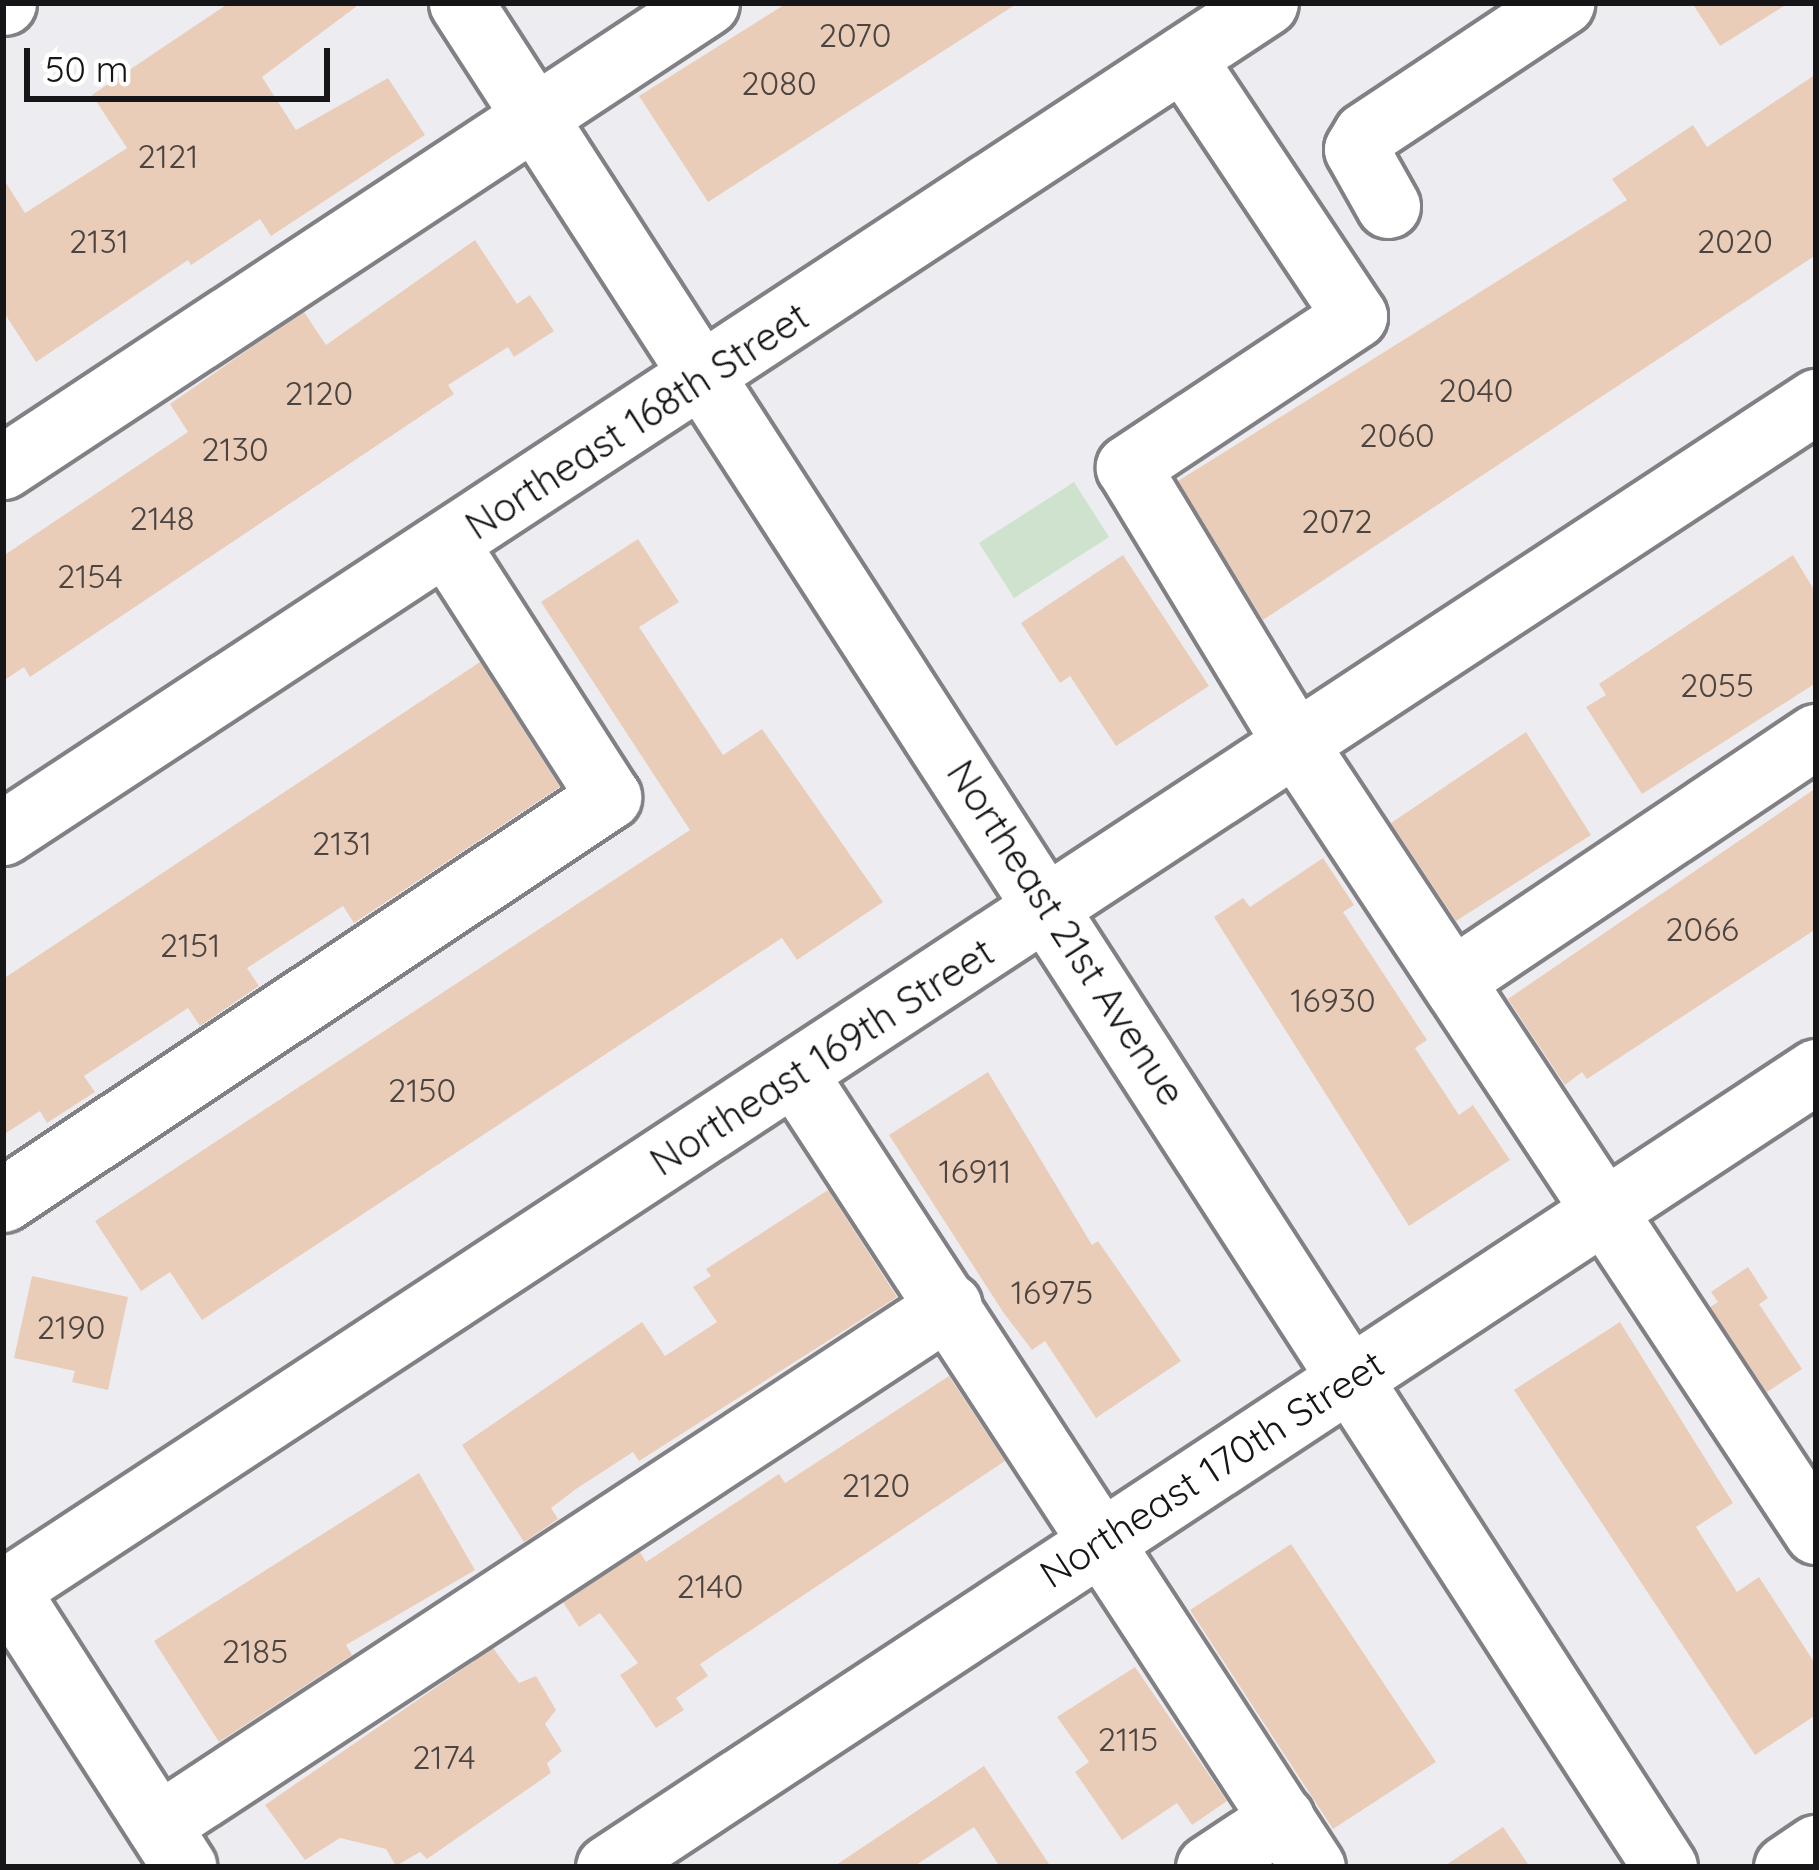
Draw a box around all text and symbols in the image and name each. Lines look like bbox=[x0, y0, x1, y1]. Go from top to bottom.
house number: 2070 bbox=[819, 15, 891, 55]
scale bar bbox=[30, 24, 336, 98]
text: 50 m bbox=[45, 46, 129, 91]
house number: 2080 bbox=[741, 63, 817, 103]
house number: 2121 bbox=[138, 136, 198, 176]
house number: 2131 bbox=[69, 221, 129, 261]
house number: 2020 bbox=[1697, 221, 1773, 261]
street label: Northeast 168th Street bbox=[457, 293, 817, 549]
house number: 2040 bbox=[1439, 370, 1513, 410]
house number: 2120 bbox=[285, 373, 353, 413]
house number: 2060 bbox=[1359, 415, 1435, 455]
house number: 2130 bbox=[201, 429, 269, 469]
house number: 2148 bbox=[129, 498, 195, 538]
house number: 2072 bbox=[1301, 501, 1373, 541]
house number: 2154 bbox=[57, 556, 123, 596]
house number: 2055 bbox=[1680, 665, 1754, 705]
street label: Northeast 21st Avenue bbox=[937, 752, 1195, 1114]
house number: 2131 bbox=[312, 823, 372, 863]
house number: 2066 bbox=[1665, 909, 1739, 949]
house number: 2151 bbox=[160, 925, 220, 965]
street label: Northeast 169th Street bbox=[641, 928, 1003, 1186]
house number: 16930 bbox=[1290, 980, 1376, 1020]
house number: 2150 bbox=[388, 1070, 456, 1110]
house number: 16911 bbox=[938, 1151, 1012, 1191]
house number: 16975 bbox=[1011, 1272, 1093, 1312]
house number: 2190 bbox=[37, 1307, 105, 1347]
street label: Northeast 170th Street bbox=[1031, 1340, 1393, 1598]
house number: 2120 bbox=[842, 1465, 910, 1505]
house number: 2140 bbox=[676, 1566, 744, 1606]
house number: 2185 bbox=[222, 1631, 288, 1671]
house number: 2115 bbox=[1098, 1719, 1158, 1759]
house number: 2174 bbox=[412, 1737, 476, 1777]

